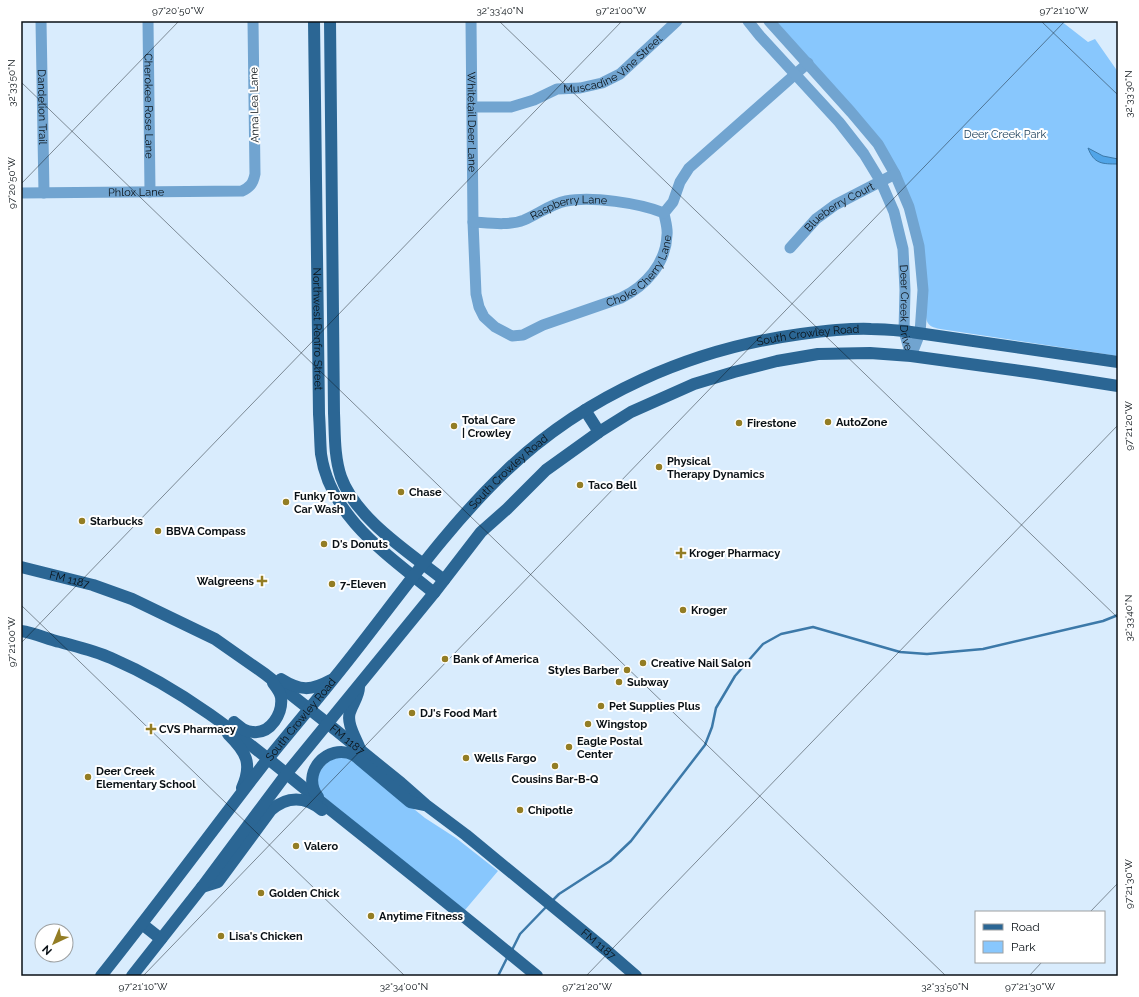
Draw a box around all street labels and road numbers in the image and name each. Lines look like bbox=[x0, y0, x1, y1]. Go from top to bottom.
street label: Muscadine Vine Street bbox=[563, 32, 665, 96]
street label: Cherokee Rose Lane bbox=[141, 53, 156, 159]
street label: Anna Lea Lane bbox=[247, 66, 262, 143]
street label: Dandelion Trail bbox=[35, 69, 49, 145]
street label: Whitetail Deer Lane bbox=[465, 72, 479, 173]
street label: Blueberry Court bbox=[802, 180, 877, 234]
street label: Phlox Lane bbox=[108, 186, 165, 199]
street label: Raspberry Lane bbox=[528, 193, 608, 223]
street label: Choke Cherry Lane bbox=[605, 234, 674, 310]
street label: Deer Creek Drive bbox=[897, 264, 915, 353]
street label: Northwest Renfro Street bbox=[310, 267, 325, 391]
street label: South Crowley Road bbox=[756, 323, 860, 349]
street label: South Crowley Road bbox=[466, 432, 551, 512]
street label: FM 1187 bbox=[48, 568, 91, 591]
street label: South Crowley Road bbox=[263, 675, 339, 764]
street label: FM 1187 bbox=[327, 722, 367, 758]
street label: FM 1187 bbox=[578, 926, 618, 962]

